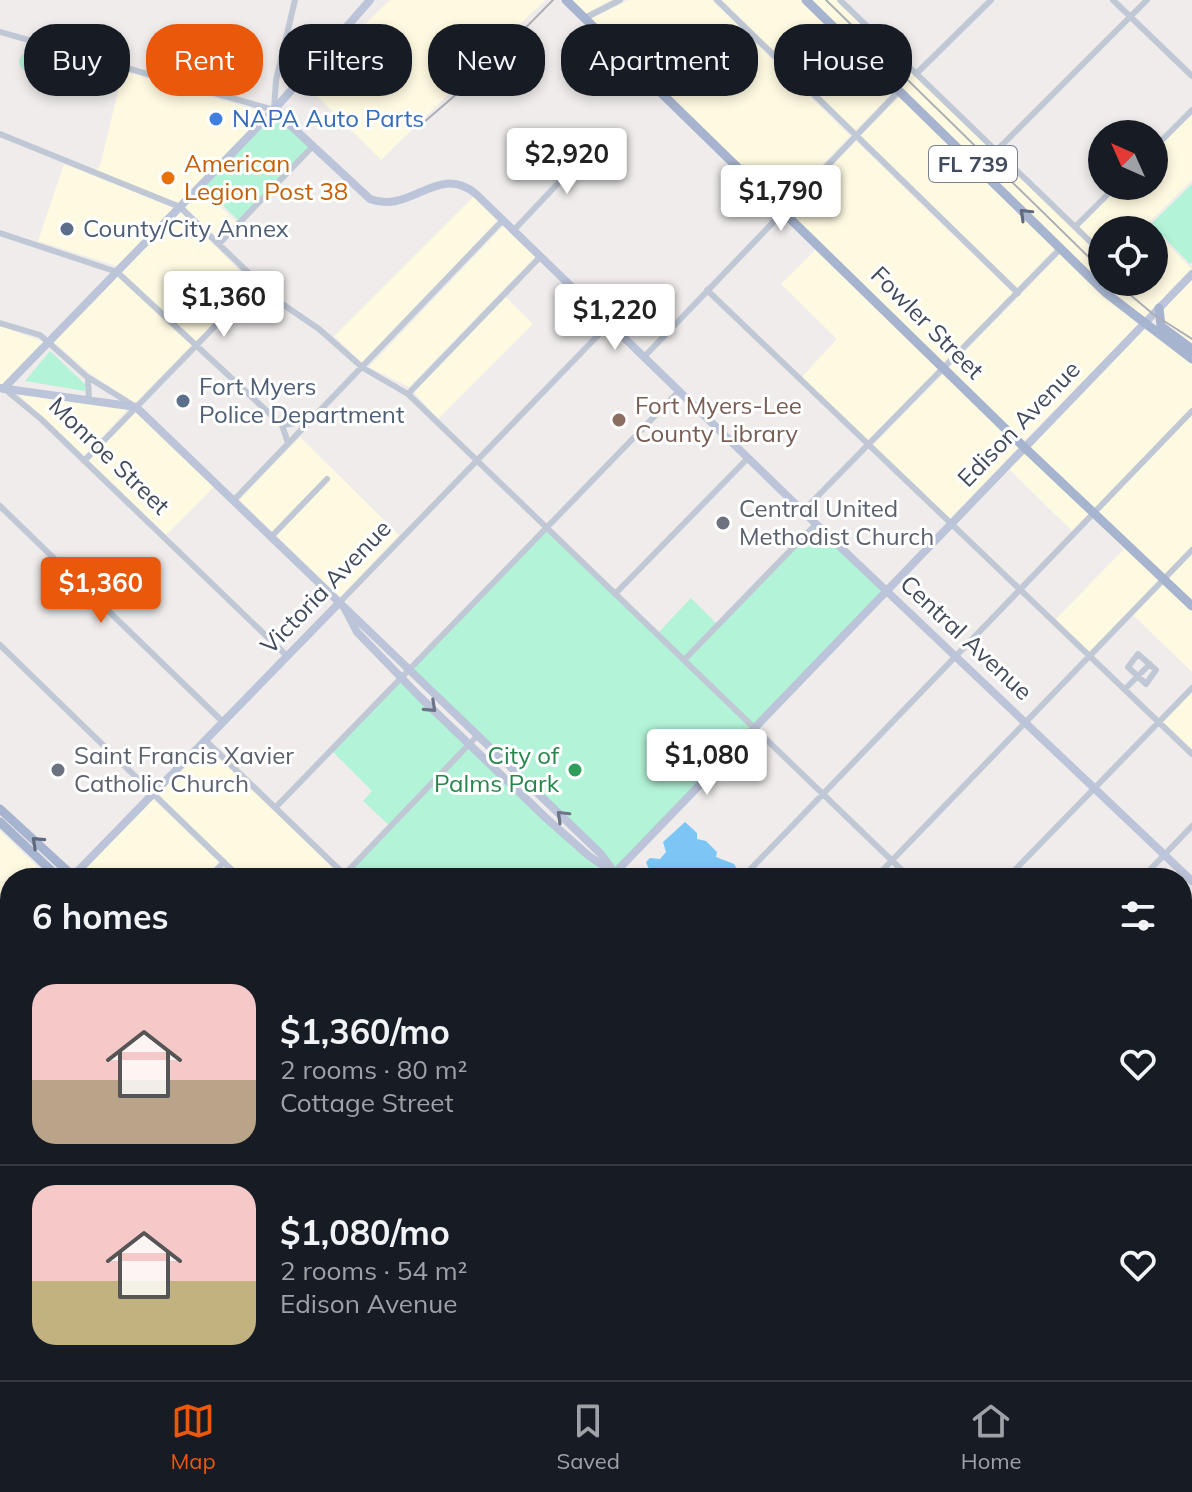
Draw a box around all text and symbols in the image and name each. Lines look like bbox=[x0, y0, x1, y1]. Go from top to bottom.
chip: Buy bbox=[24, 24, 130, 96]
chip: Rent bbox=[146, 24, 263, 96]
chip: Filters bbox=[279, 24, 412, 96]
chip: New bbox=[428, 24, 545, 96]
chip: Apartment bbox=[561, 24, 758, 96]
chip: House bbox=[774, 24, 912, 96]
place label: NAPA Auto Parts bbox=[232, 103, 424, 133]
marker: NAPA Auto Parts bbox=[207, 110, 225, 128]
north arrow bbox=[1088, 120, 1168, 200]
map controls bbox=[1088, 120, 1168, 296]
pin: $2,920 bbox=[502, 128, 632, 196]
text: $2,920 bbox=[525, 137, 609, 170]
road number: FL 739 bbox=[929, 146, 1017, 182]
place label: American Legion Post 38 bbox=[184, 148, 348, 206]
pin: $1,790 bbox=[716, 165, 846, 233]
marker: American Legion Post 38 bbox=[159, 169, 177, 187]
text: $1,790 bbox=[739, 174, 823, 207]
one-way arrow bbox=[1020, 209, 1034, 223]
place label: County/City Annex bbox=[83, 213, 289, 243]
button: locate bbox=[1088, 216, 1168, 296]
marker: County/City Annex bbox=[58, 220, 76, 238]
street label: Fowler Street bbox=[865, 260, 990, 385]
pin: $1,360 bbox=[159, 271, 289, 339]
text: $1,360 bbox=[182, 280, 266, 313]
pin: $1,220 bbox=[550, 284, 680, 352]
text: $1,220 bbox=[573, 293, 657, 326]
street label: Edison Avenue bbox=[951, 354, 1086, 493]
place label: Fort Myers Police Department bbox=[199, 371, 404, 429]
street label: Monroe Street bbox=[43, 390, 176, 520]
place label: Fort Myers-Lee County Library bbox=[635, 390, 802, 448]
marker: Fort Myers Police Department bbox=[174, 392, 192, 410]
marker: Fort Myers-Lee County Library bbox=[610, 411, 628, 429]
place label: Central United Methodist Church bbox=[739, 493, 934, 551]
street label: Victoria Avenue bbox=[254, 513, 397, 660]
marker: Central United Methodist Church bbox=[714, 514, 732, 532]
pin: $1,360 bbox=[36, 557, 166, 625]
text: $1,360 bbox=[59, 566, 143, 599]
street label: Central Avenue bbox=[894, 568, 1039, 706]
one-way arrow bbox=[422, 698, 436, 713]
pin: $1,080 bbox=[642, 729, 772, 797]
text: $1,080 bbox=[665, 738, 749, 771]
place label: Saint Francis Xavier Catholic Church bbox=[74, 740, 294, 798]
place label: City of Palms Park bbox=[434, 740, 560, 798]
marker: Saint Francis Xavier Catholic Church bbox=[49, 761, 67, 779]
marker: City of Palms Park bbox=[566, 761, 584, 779]
one-way arrow bbox=[557, 811, 571, 825]
one-way arrow bbox=[32, 837, 46, 851]
icon: filters bbox=[1116, 894, 1160, 938]
text: 6 homes bbox=[32, 895, 169, 938]
text: $1,360/mo bbox=[280, 1010, 450, 1053]
icon: home bbox=[96, 1016, 192, 1112]
icon: heart bbox=[1116, 1042, 1160, 1086]
text: 2 rooms · 80 m² bbox=[280, 1053, 467, 1086]
text: Cottage Street bbox=[280, 1086, 454, 1119]
text: $1,080/mo bbox=[280, 1211, 450, 1254]
icon: home bbox=[96, 1217, 192, 1313]
icon: heart bbox=[1116, 1243, 1160, 1287]
text: 2 rooms · 54 m² bbox=[280, 1254, 467, 1287]
text: Edison Avenue bbox=[280, 1287, 457, 1320]
tab: Map bbox=[170, 1399, 216, 1475]
tab: Saved bbox=[557, 1399, 620, 1475]
tab: Home bbox=[961, 1399, 1022, 1475]

